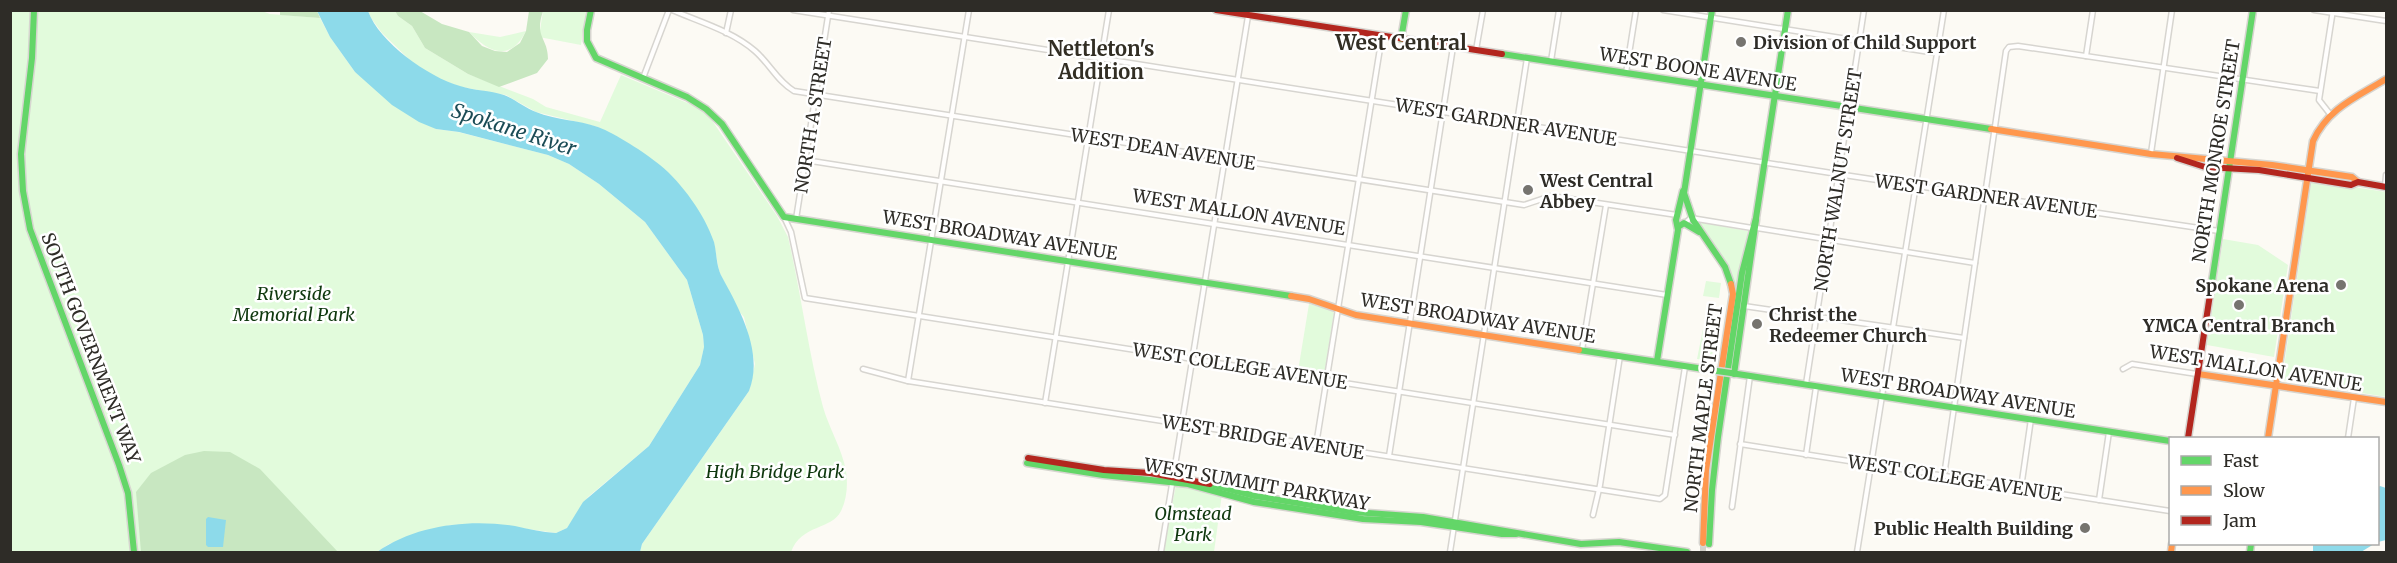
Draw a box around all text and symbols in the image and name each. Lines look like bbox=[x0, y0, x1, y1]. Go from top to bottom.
district label: West Central bbox=[1334, 29, 1467, 56]
place label: Division of Child Support bbox=[1753, 31, 1977, 54]
street label: NORTH A STREET bbox=[789, 35, 837, 195]
marker: Division of Child Support bbox=[1734, 35, 1748, 49]
district label: Nettleton's Addition bbox=[1048, 36, 1154, 84]
street label: NORTH MONROE STREET bbox=[2187, 37, 2245, 264]
street label: WEST BOONE AVENUE bbox=[1597, 42, 1799, 96]
street label: NORTH WALNUT STREET bbox=[1809, 66, 1867, 293]
street label: WEST GARDNER AVENUE bbox=[1392, 93, 1619, 151]
water label: Spokane River bbox=[449, 97, 580, 161]
street label: WEST DEAN AVENUE bbox=[1068, 123, 1258, 175]
place label: West Central Abbey bbox=[1539, 169, 1653, 213]
street label: WEST GARDNER AVENUE bbox=[1872, 169, 2099, 223]
marker: West Central Abbey bbox=[1521, 183, 1535, 197]
street label: WEST MALLON AVENUE bbox=[1130, 184, 1348, 240]
street label: WEST BROADWAY AVENUE bbox=[880, 205, 1120, 265]
street label: SOUTH GOVERNMENT WAY bbox=[36, 229, 146, 467]
place label: Spokane Arena bbox=[2195, 274, 2329, 297]
marker: Spokane Arena bbox=[2334, 278, 2348, 292]
park label: Riverside Memorial Park bbox=[232, 282, 355, 326]
street label: WEST BROADWAY AVENUE bbox=[1358, 288, 1598, 348]
marker: YMCA Central Branch bbox=[2232, 298, 2246, 312]
street label: NORTH MAPLE STREET bbox=[1679, 302, 1727, 514]
place label: Christ the Redeemer Church bbox=[1769, 303, 1927, 347]
place label: YMCA Central Branch bbox=[2142, 314, 2335, 337]
marker: Christ the Redeemer Church bbox=[1750, 317, 1764, 331]
street label: WEST COLLEGE AVENUE bbox=[1130, 338, 1350, 394]
street label: WEST MALLON AVENUE bbox=[2147, 340, 2365, 396]
street label: WEST BROADWAY AVENUE bbox=[1838, 363, 2078, 423]
street label: WEST BRIDGE AVENUE bbox=[1159, 409, 1366, 464]
legend bbox=[2169, 437, 2379, 545]
text: Fast bbox=[2223, 449, 2259, 472]
street label: WEST COLLEGE AVENUE bbox=[1845, 450, 2065, 506]
street label: WEST SUMMIT PARKWAY bbox=[1141, 453, 1372, 515]
park label: High Bridge Park bbox=[705, 460, 844, 483]
text: Slow bbox=[2223, 479, 2266, 502]
park label: Olmstead Park bbox=[1154, 502, 1232, 546]
text: Jam bbox=[2222, 509, 2257, 532]
place label: Public Health Building bbox=[1874, 517, 2073, 540]
marker: Public Health Building bbox=[2078, 521, 2092, 535]

